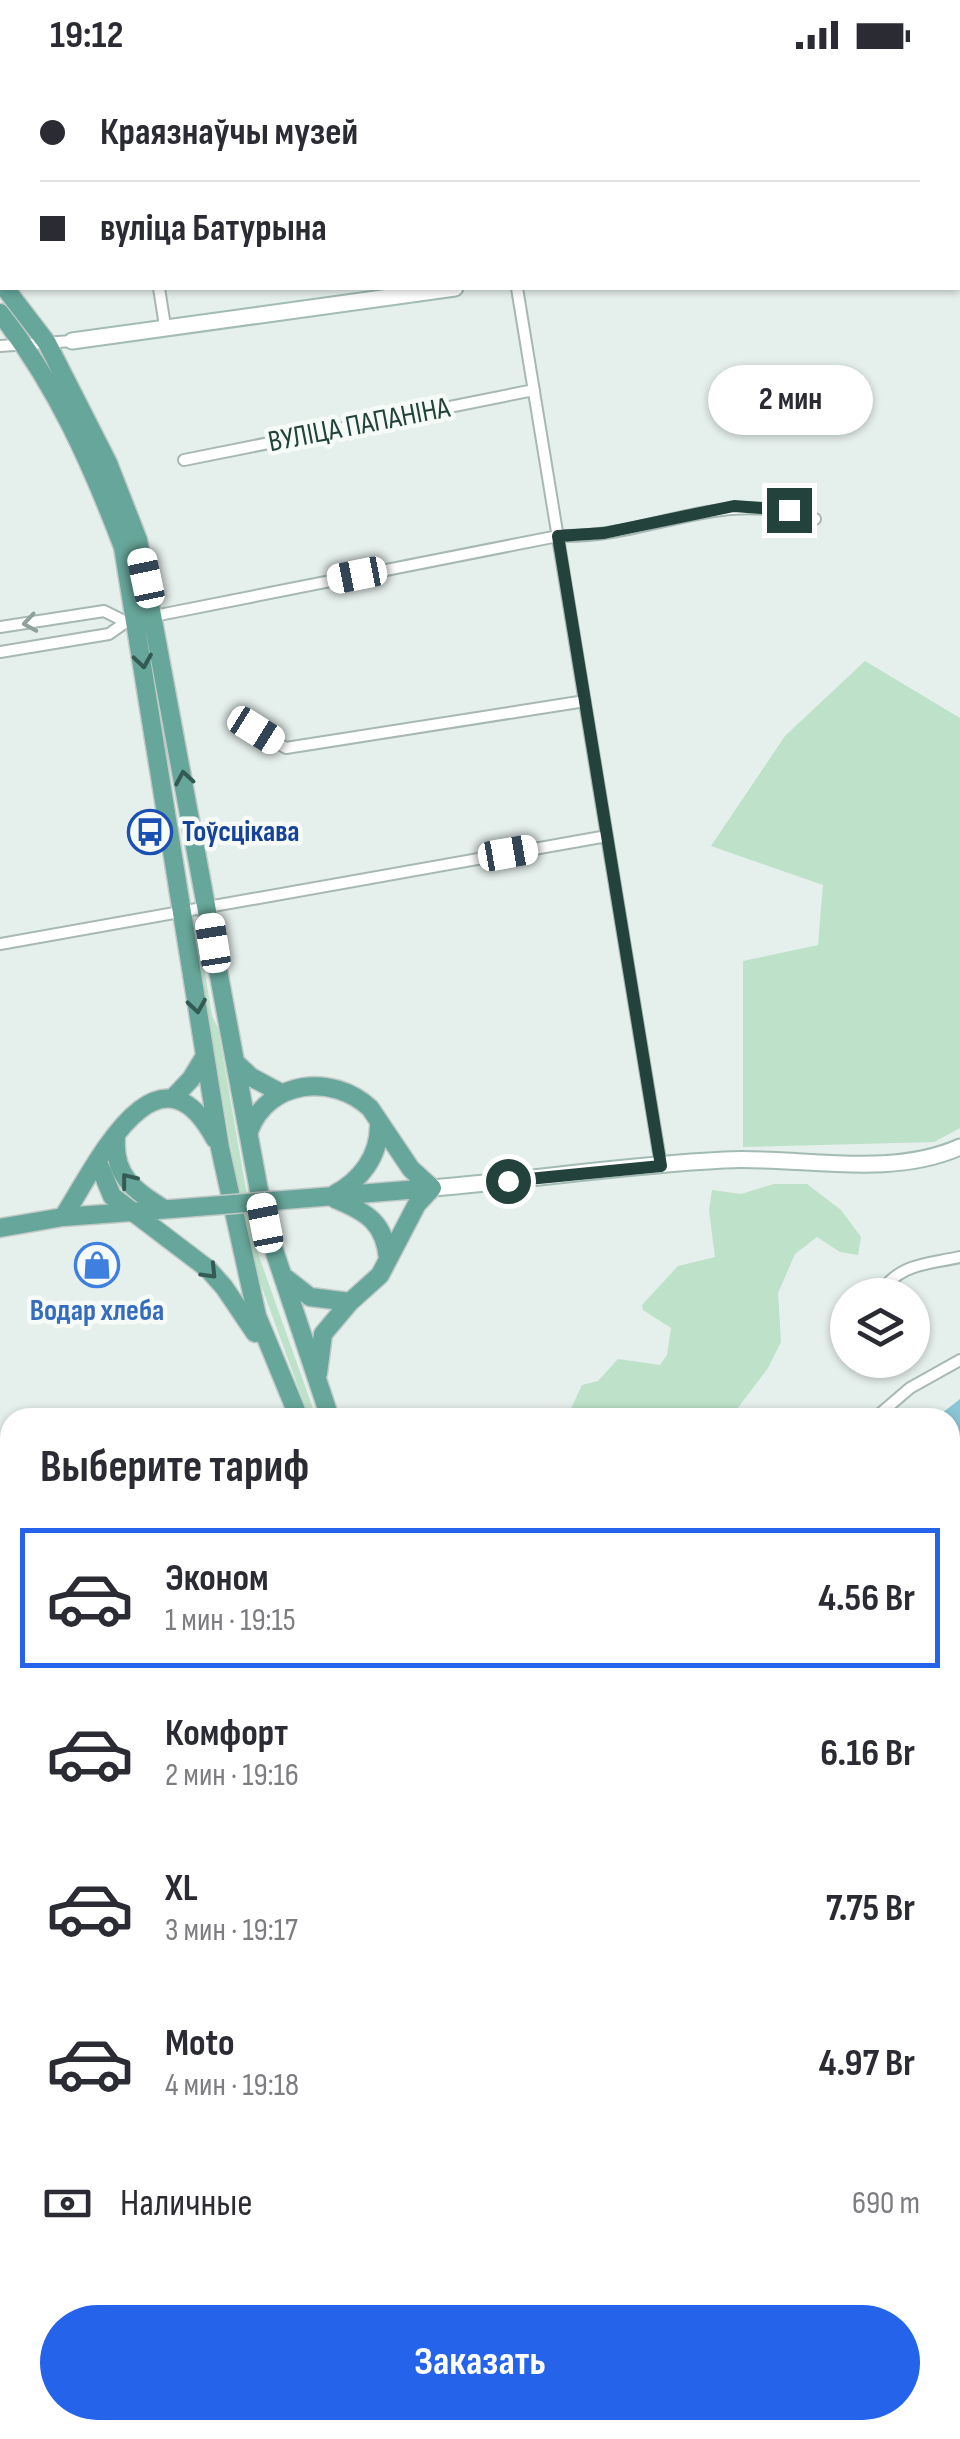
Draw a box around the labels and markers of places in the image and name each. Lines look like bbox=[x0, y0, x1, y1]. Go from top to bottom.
bus stop icon: Тоўсцікава bbox=[127, 809, 173, 855]
place label: Тоўсцікава bbox=[182, 814, 299, 850]
shop icon: Водар хлеба bbox=[74, 1242, 120, 1288]
place label: Водар хлеба bbox=[30, 1293, 164, 1329]

